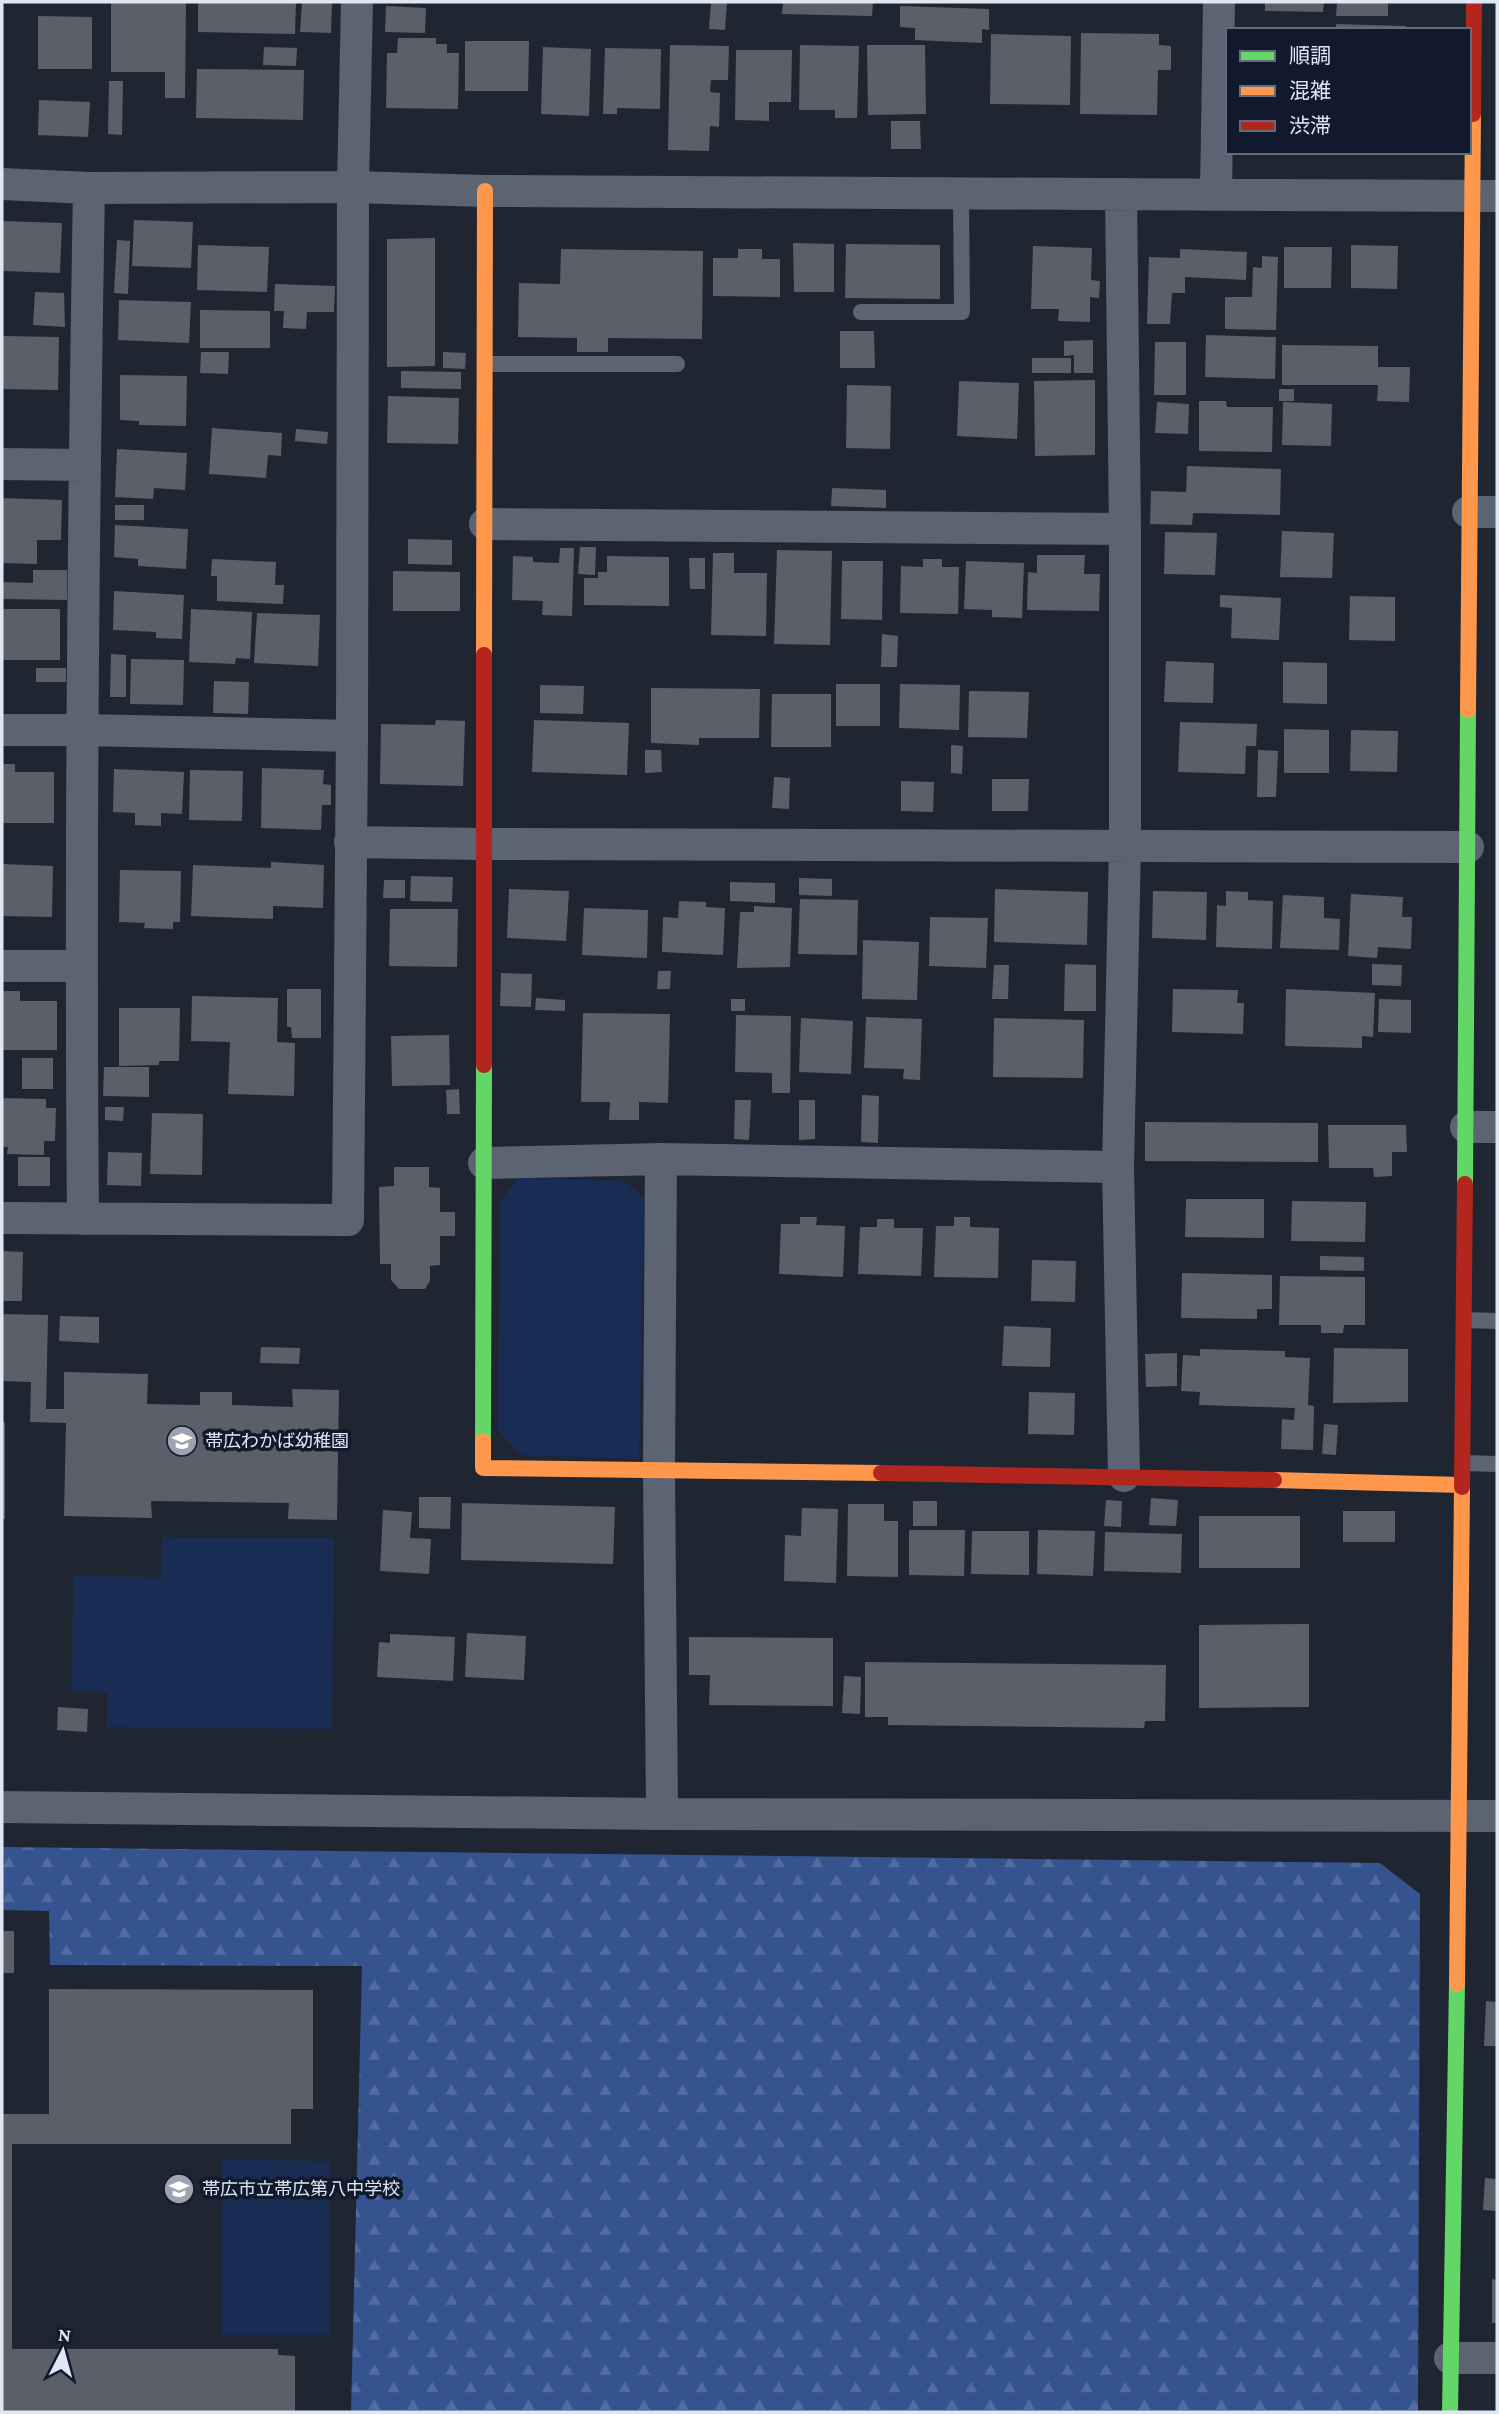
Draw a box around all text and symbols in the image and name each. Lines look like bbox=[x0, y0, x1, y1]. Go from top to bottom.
legend bbox=[1226, 28, 1471, 154]
text: 順調 bbox=[1289, 44, 1331, 68]
text: 混雑 bbox=[1289, 79, 1331, 103]
text: 渋滞 bbox=[1289, 114, 1331, 138]
school or university icon: 帯広わかば幼稚園 bbox=[165, 1424, 199, 1458]
place label: 帯広わかば幼稚園 bbox=[205, 1431, 349, 1451]
school or university icon: 帯広市立帯広第八中学校 bbox=[162, 2172, 196, 2206]
place label: 帯広市立帯広第八中学校 bbox=[202, 2179, 400, 2199]
north arrow bbox=[28, 2316, 98, 2386]
text: N bbox=[57, 2323, 72, 2346]

